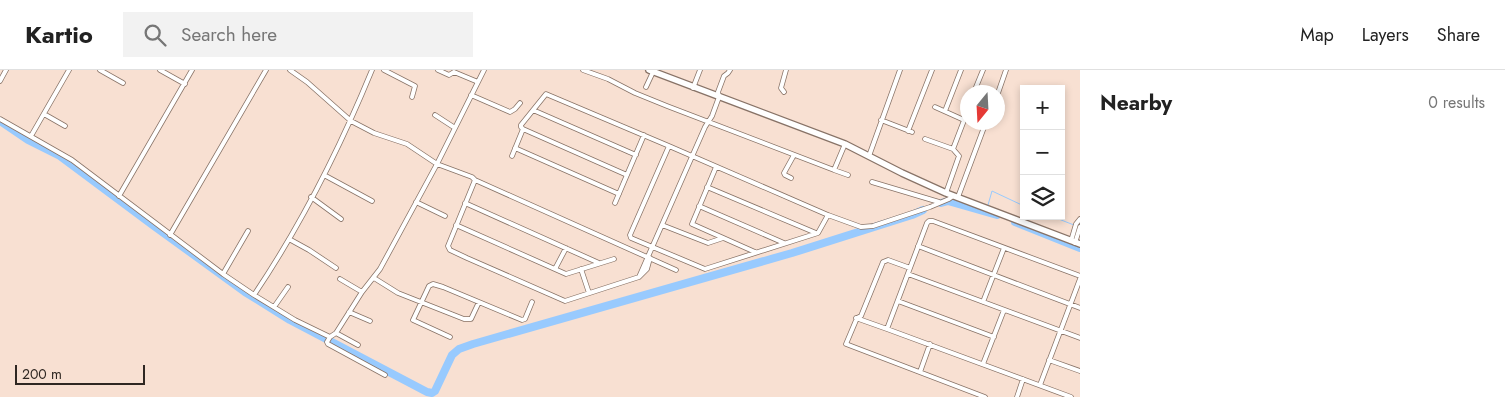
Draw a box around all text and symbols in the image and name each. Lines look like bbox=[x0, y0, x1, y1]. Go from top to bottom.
search box bbox=[123, 12, 473, 57]
text: Kartio bbox=[25, 17, 93, 52]
icon: search bbox=[141, 21, 169, 49]
text: Search here bbox=[181, 21, 277, 48]
text: Map bbox=[1300, 22, 1334, 48]
text: Layers bbox=[1362, 22, 1409, 48]
text: Share bbox=[1437, 22, 1480, 48]
north arrow bbox=[960, 85, 1005, 130]
map controls bbox=[1020, 85, 1065, 220]
button: + bbox=[1020, 85, 1065, 130]
text: Nearby bbox=[1100, 88, 1172, 118]
text: 0 results bbox=[1428, 91, 1485, 114]
button: − bbox=[1020, 130, 1065, 175]
button: layers bbox=[1020, 175, 1065, 220]
scale bar bbox=[15, 362, 145, 385]
text: 200 m bbox=[22, 364, 62, 384]

